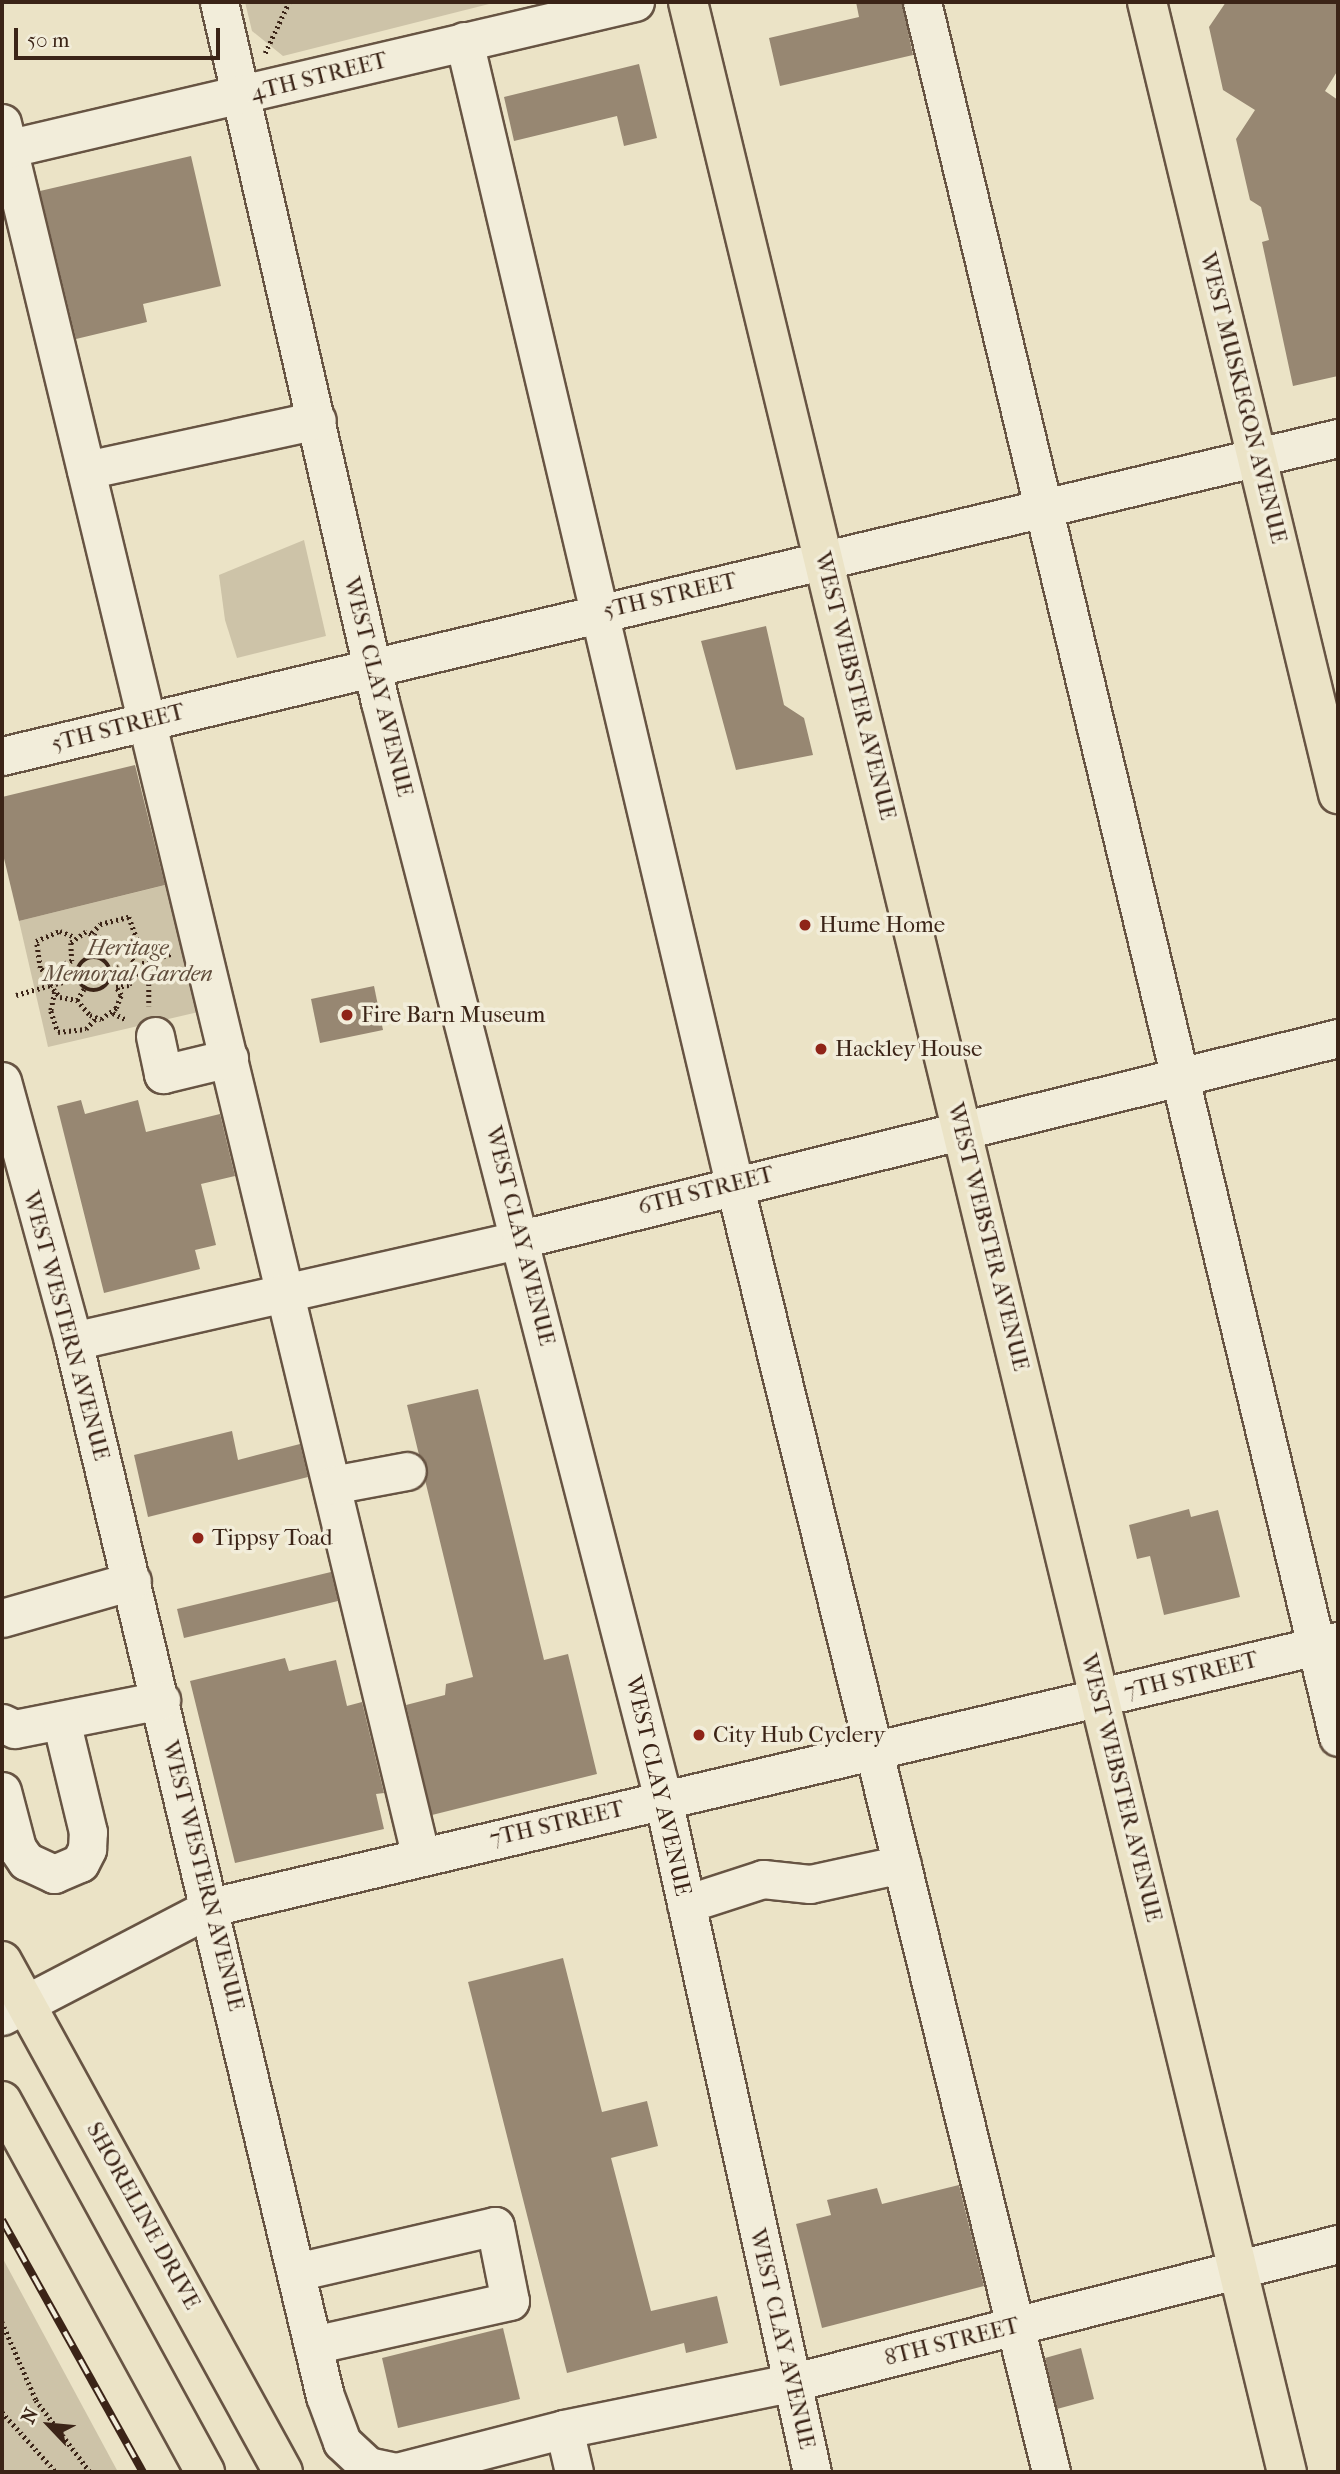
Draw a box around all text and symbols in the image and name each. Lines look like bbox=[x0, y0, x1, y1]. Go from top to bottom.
scale bar bbox=[18, 14, 224, 58]
text: 50 m bbox=[27, 28, 70, 52]
street label: 4TH STREET bbox=[248, 47, 390, 107]
street label: WEST MUSKEGON AVENUE bbox=[1193, 250, 1293, 546]
street label: WEST WEBSTER AVENUE bbox=[808, 549, 902, 823]
street label: 5TH STREET bbox=[601, 567, 739, 625]
street label: WEST CLAY AVENUE bbox=[337, 574, 419, 800]
street label: 5TH STREET bbox=[49, 698, 187, 758]
place label: Hume Home bbox=[819, 911, 945, 939]
marker: Hume Home bbox=[797, 917, 813, 933]
park label: Heritage Memorial Garden bbox=[43, 934, 213, 988]
place label: Fire Barn Museum bbox=[361, 1001, 545, 1029]
marker: Fire Barn Museum bbox=[339, 1007, 355, 1023]
place label: Hackley House bbox=[835, 1035, 982, 1063]
marker: Hackley House bbox=[813, 1041, 829, 1057]
street label: WEST WEBSTER AVENUE bbox=[941, 1100, 1035, 1374]
street label: WEST CLAY AVENUE bbox=[479, 1123, 561, 1349]
street label: 6TH STREET bbox=[635, 1161, 777, 1221]
street label: WEST WESTERN AVENUE bbox=[17, 1188, 115, 1464]
place label: Tippsy Toad bbox=[212, 1524, 333, 1552]
marker: Tippsy Toad bbox=[190, 1530, 206, 1546]
street label: 7TH STREET bbox=[1121, 1646, 1261, 1706]
street label: WEST WEBSTER AVENUE bbox=[1074, 1651, 1168, 1925]
street label: WEST CLAY AVENUE bbox=[619, 1673, 697, 1899]
place label: City Hub Cyclery bbox=[713, 1721, 885, 1749]
marker: City Hub Cyclery bbox=[691, 1727, 707, 1743]
street label: WEST WESTERN AVENUE bbox=[156, 1738, 250, 2014]
street label: 7TH STREET bbox=[487, 1795, 627, 1853]
street label: SHORELINE DRIVE bbox=[80, 2118, 206, 2314]
street label: WEST CLAY AVENUE bbox=[743, 2226, 821, 2452]
street label: 8TH STREET bbox=[882, 2312, 1022, 2372]
north arrow bbox=[14, 2390, 84, 2460]
text: N bbox=[17, 2404, 43, 2427]

